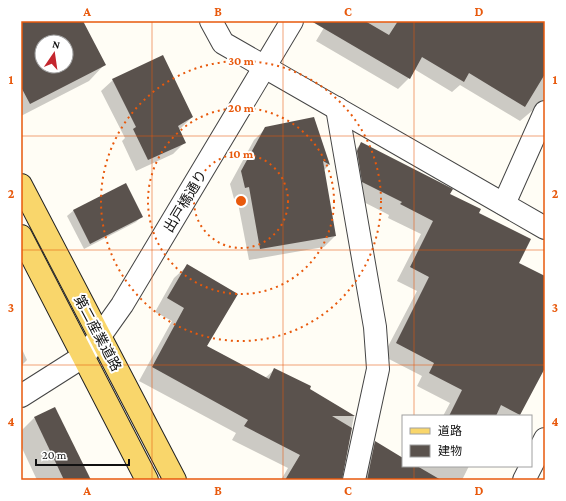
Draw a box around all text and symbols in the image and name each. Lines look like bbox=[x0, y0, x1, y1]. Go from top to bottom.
text: A bbox=[82, 4, 91, 19]
text: B bbox=[214, 4, 222, 19]
text: C bbox=[344, 4, 352, 19]
text: D bbox=[475, 4, 484, 19]
north arrow bbox=[34, 34, 74, 74]
text: N bbox=[51, 38, 62, 51]
text: 30 m bbox=[228, 54, 255, 68]
text: 1 bbox=[9, 72, 14, 87]
text: 1 bbox=[553, 72, 558, 87]
text: 20 m bbox=[228, 101, 255, 115]
text: 10 m bbox=[229, 147, 254, 161]
street label: 出戸橋通り bbox=[160, 167, 210, 235]
text: 2 bbox=[8, 186, 15, 201]
text: 2 bbox=[552, 186, 559, 201]
centre of rings bbox=[234, 194, 248, 208]
street label: 第二産業道路 bbox=[71, 292, 125, 374]
text: 3 bbox=[8, 300, 14, 315]
text: 3 bbox=[552, 300, 558, 315]
text: 4 bbox=[7, 414, 15, 429]
text: 4 bbox=[551, 414, 559, 429]
legend bbox=[402, 415, 532, 467]
text: 道路 bbox=[438, 424, 462, 438]
scale bar bbox=[36, 441, 129, 467]
text: 建物 bbox=[438, 444, 462, 458]
text: 20 m bbox=[42, 448, 67, 462]
text: A bbox=[82, 483, 91, 498]
text: B bbox=[214, 483, 222, 498]
text: C bbox=[344, 483, 352, 498]
text: D bbox=[475, 483, 484, 498]

